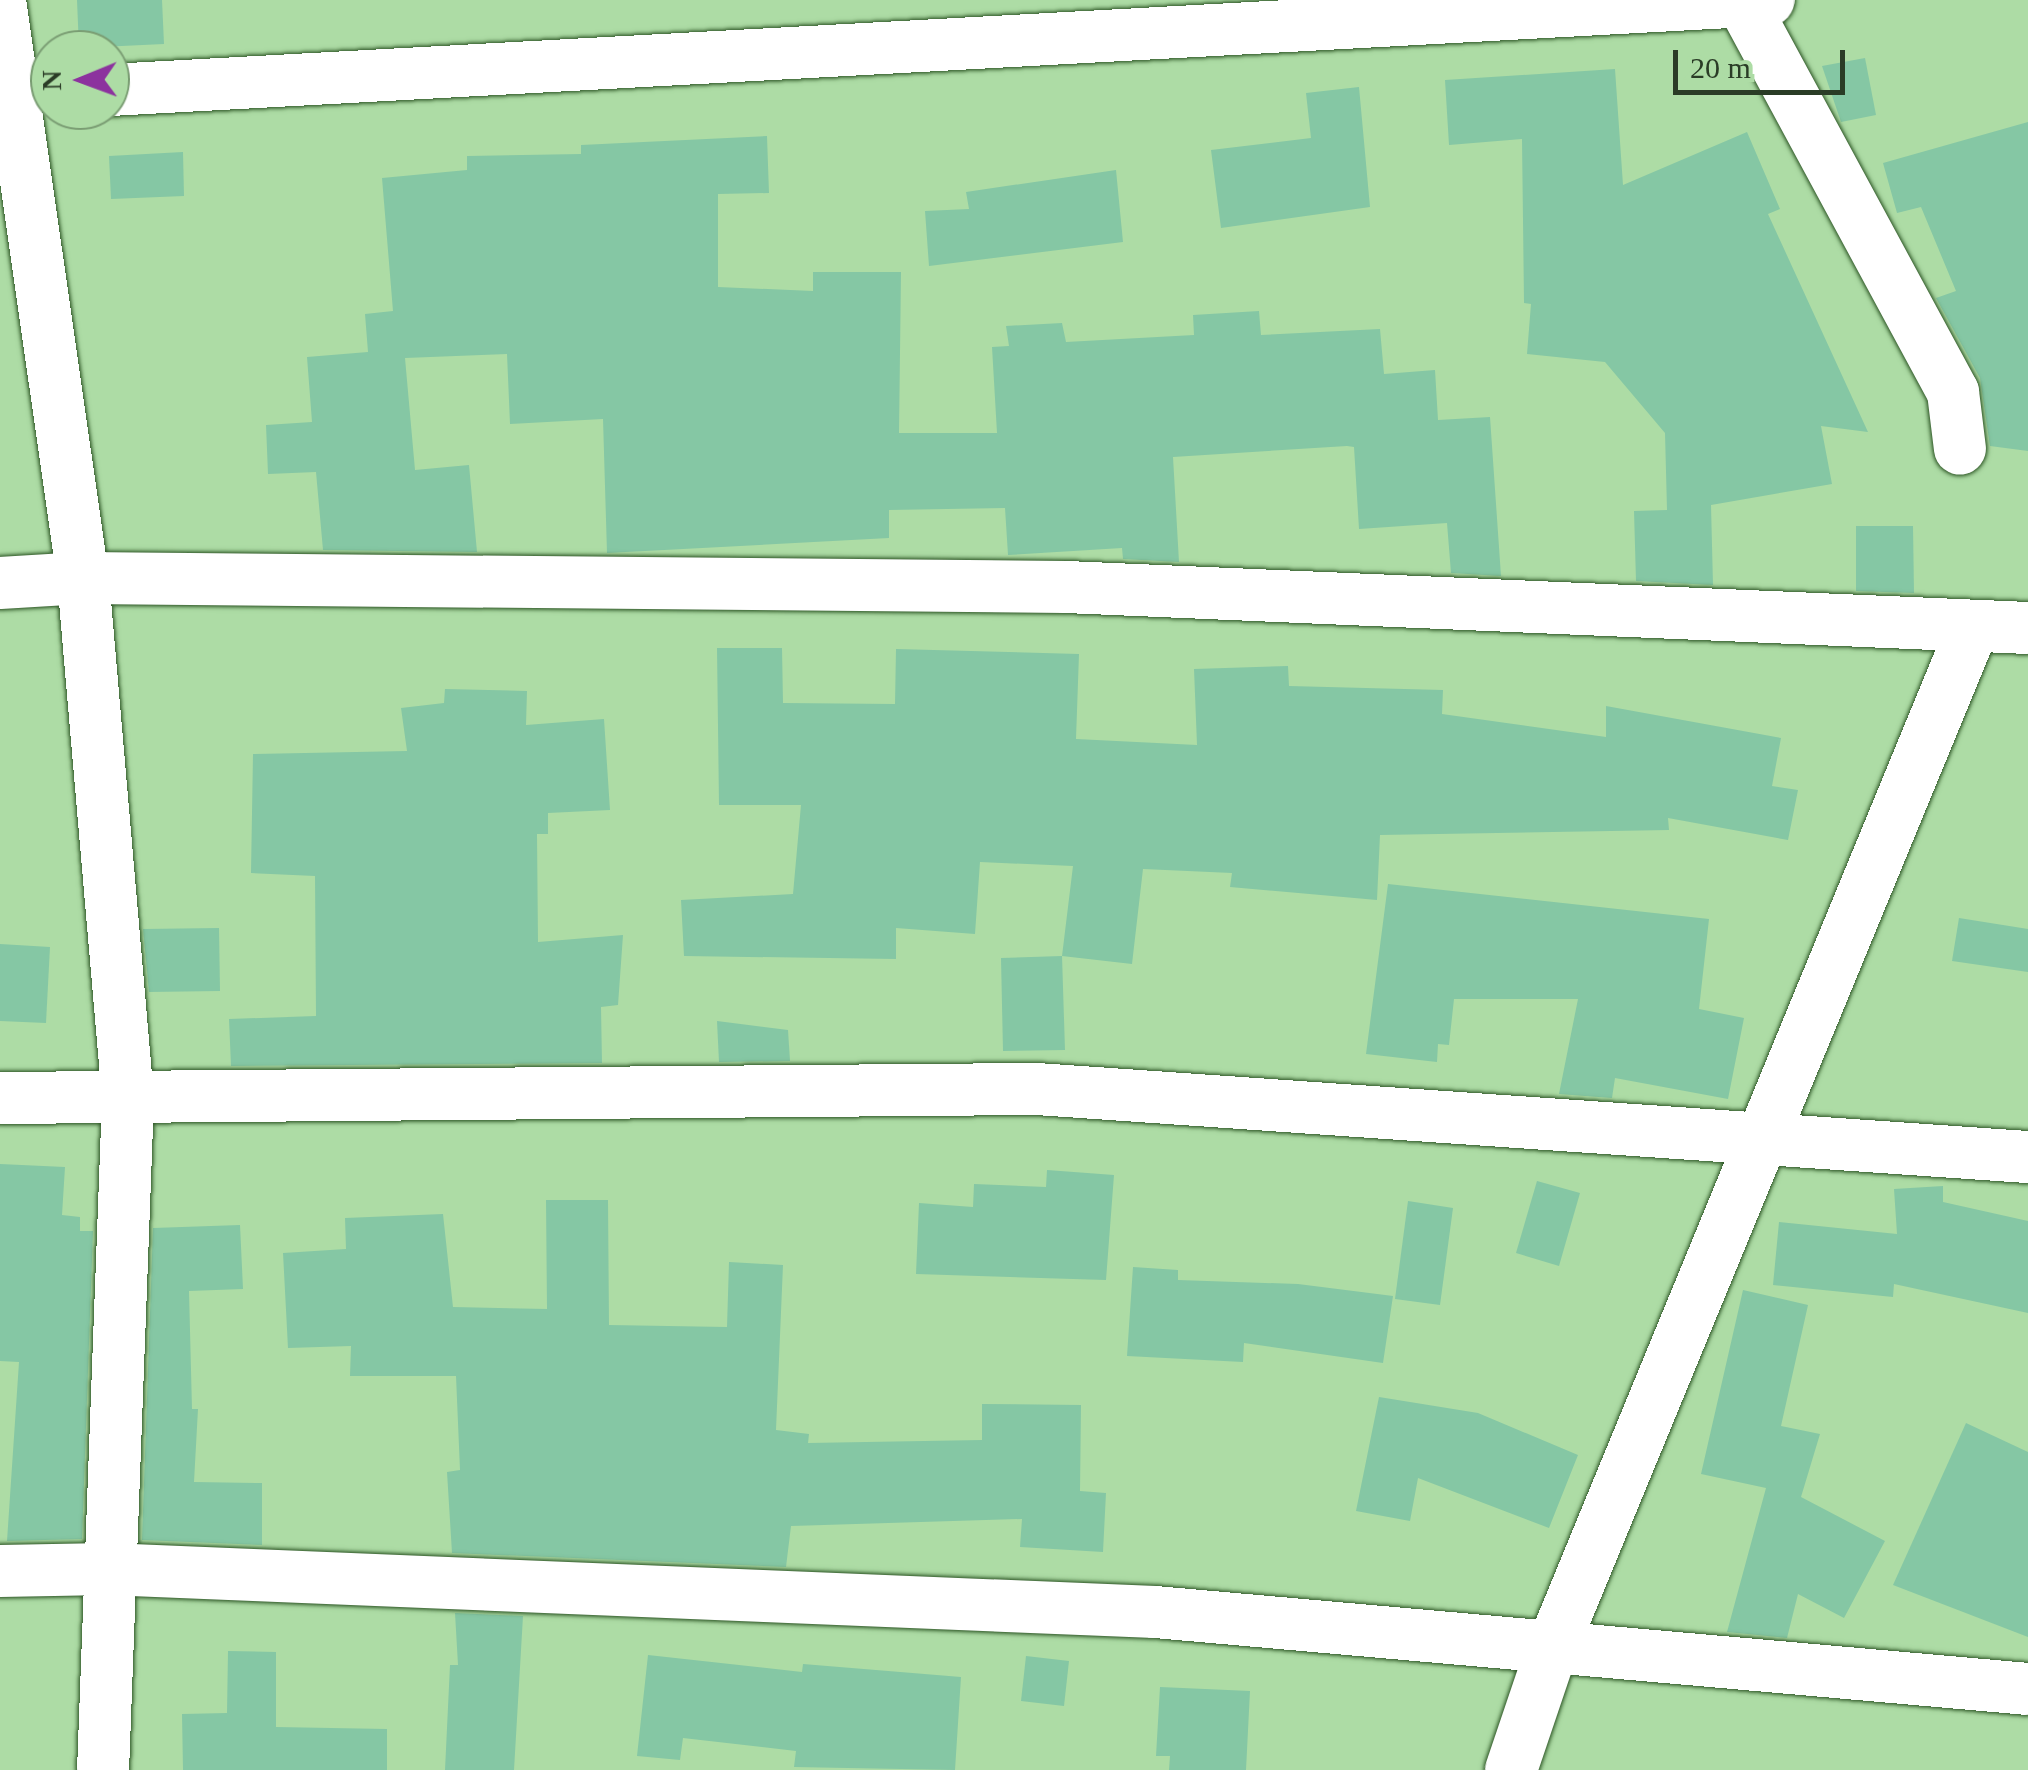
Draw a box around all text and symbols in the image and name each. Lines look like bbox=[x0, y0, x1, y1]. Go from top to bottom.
north arrow bbox=[30, 30, 130, 130]
scale bar bbox=[1678, 30, 1850, 92]
text: 20 m bbox=[1690, 51, 1751, 84]
text: N bbox=[36, 70, 67, 91]

